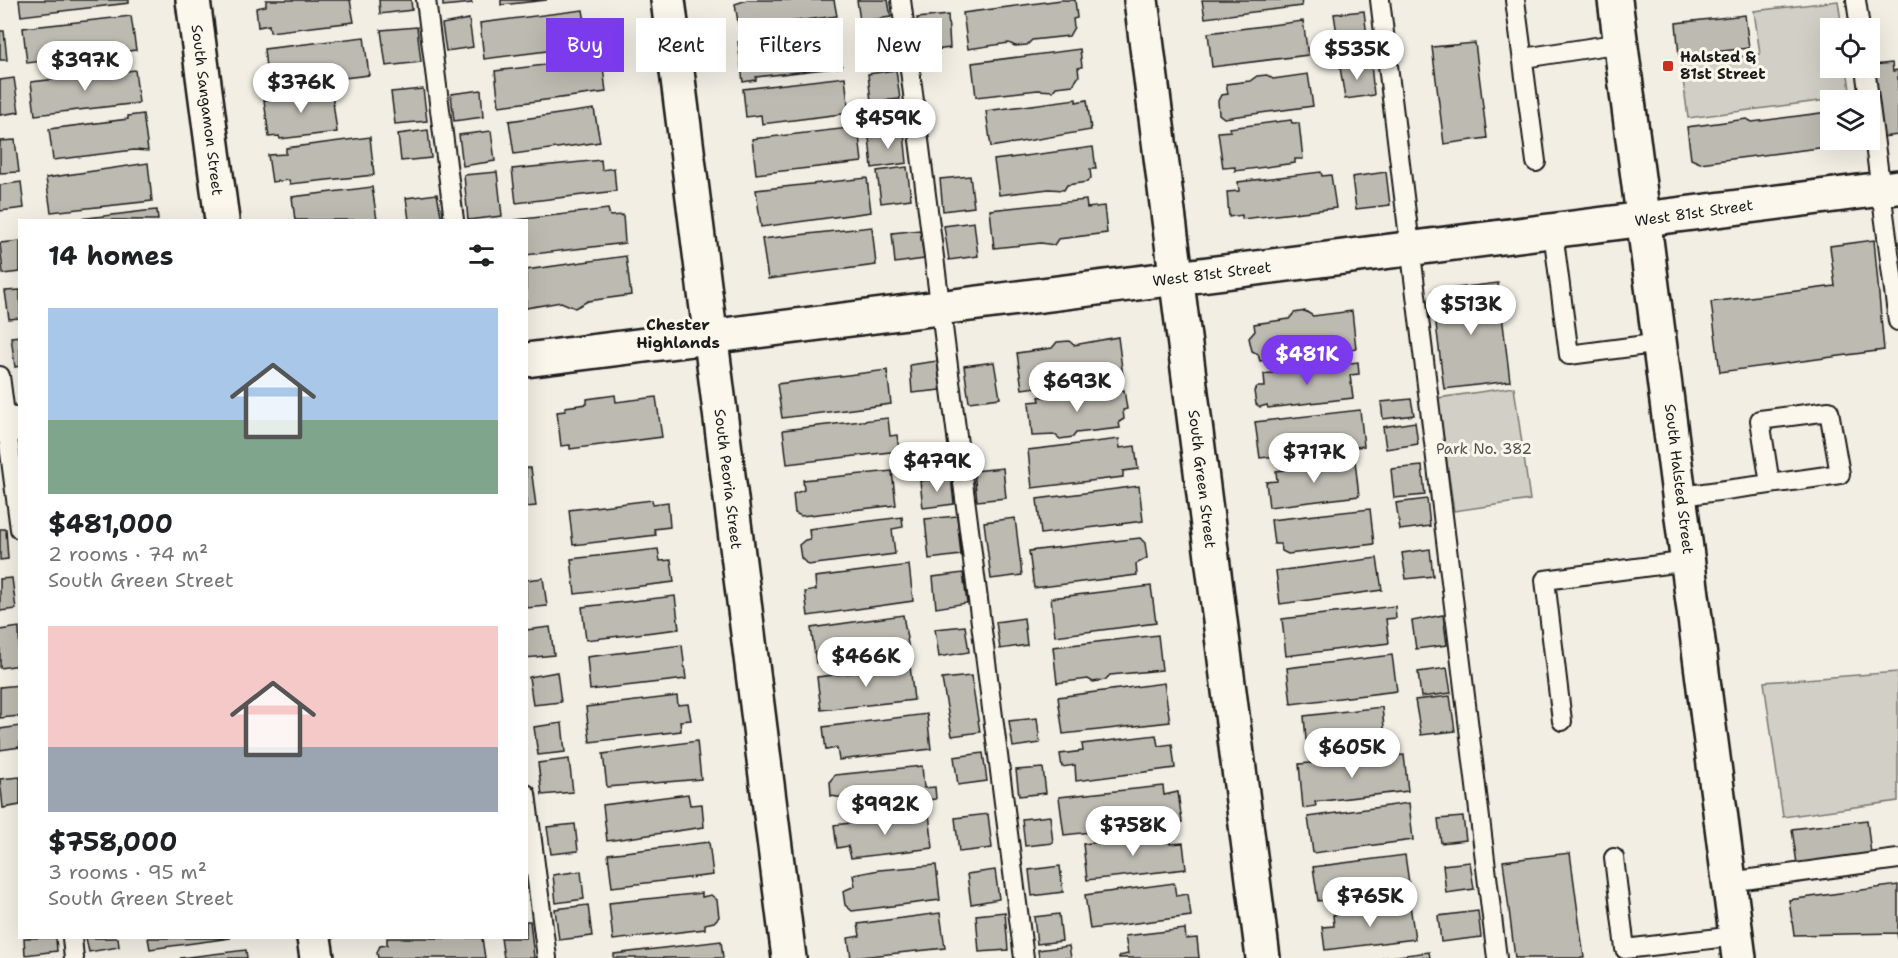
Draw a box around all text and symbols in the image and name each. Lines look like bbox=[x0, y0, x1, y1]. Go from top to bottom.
chip: Buy bbox=[546, 18, 624, 72]
chip: Rent bbox=[636, 18, 726, 72]
chip: Filters bbox=[738, 18, 843, 72]
chip: New bbox=[855, 18, 942, 72]
map controls bbox=[1820, 18, 1880, 150]
button: locate bbox=[1820, 18, 1880, 78]
street label: South Sangamon Street bbox=[187, 23, 227, 197]
pin: $535K bbox=[1315, 30, 1399, 81]
text: $535K bbox=[1324, 36, 1390, 62]
pin: $397K bbox=[43, 41, 127, 92]
text: $397K bbox=[51, 47, 119, 73]
place label: Halsted & 81st Street bbox=[1680, 47, 1765, 84]
marker: Halsted & 81st Street bbox=[1661, 59, 1675, 73]
pin: $376K bbox=[259, 63, 343, 114]
text: $376K bbox=[267, 69, 335, 95]
button: layers bbox=[1820, 90, 1880, 150]
pin: $459K bbox=[846, 99, 930, 150]
text: $459K bbox=[855, 105, 921, 131]
street label: West 81st Street bbox=[1633, 195, 1755, 231]
text: 14 homes bbox=[48, 238, 174, 273]
icon: filters bbox=[465, 239, 498, 272]
street label: West 81st Street bbox=[1152, 257, 1272, 291]
pin: $513K bbox=[1429, 285, 1513, 336]
text: $513K bbox=[1440, 291, 1502, 317]
district label: Chester Highlands bbox=[636, 314, 720, 353]
pin: $481K bbox=[1265, 335, 1349, 386]
text: $481K bbox=[1275, 341, 1339, 367]
icon: home bbox=[219, 347, 327, 455]
pin: $693K bbox=[1035, 362, 1119, 413]
text: $693K bbox=[1043, 368, 1111, 394]
street label: South Halsted Street bbox=[1660, 403, 1698, 555]
street label: South Peoria Street bbox=[709, 408, 747, 550]
street label: South Green Street bbox=[1184, 409, 1220, 549]
pin: $717K bbox=[1272, 433, 1356, 484]
text: $717K bbox=[1282, 439, 1346, 465]
park label: Park No. 382 bbox=[1436, 439, 1532, 459]
pin: $479K bbox=[895, 442, 979, 493]
text: $479K bbox=[903, 448, 971, 474]
text: $481,000 bbox=[48, 506, 173, 541]
text: 2 rooms · 74 m² bbox=[48, 541, 208, 567]
text: South Green Street bbox=[48, 567, 234, 593]
pin: $466K bbox=[824, 637, 908, 688]
text: $466K bbox=[831, 643, 901, 669]
icon: home bbox=[219, 665, 327, 773]
pin: $605K bbox=[1310, 728, 1394, 779]
text: $605K bbox=[1318, 734, 1386, 760]
pin: $992K bbox=[843, 785, 927, 836]
text: $992K bbox=[851, 791, 919, 817]
pin: $758K bbox=[1091, 806, 1175, 857]
text: $758K bbox=[1100, 812, 1166, 838]
text: $758,000 bbox=[48, 824, 177, 859]
text: 3 rooms · 95 m² bbox=[48, 859, 207, 885]
pin: $765K bbox=[1328, 877, 1412, 928]
text: $765K bbox=[1336, 883, 1404, 909]
text: South Green Street bbox=[48, 885, 234, 911]

